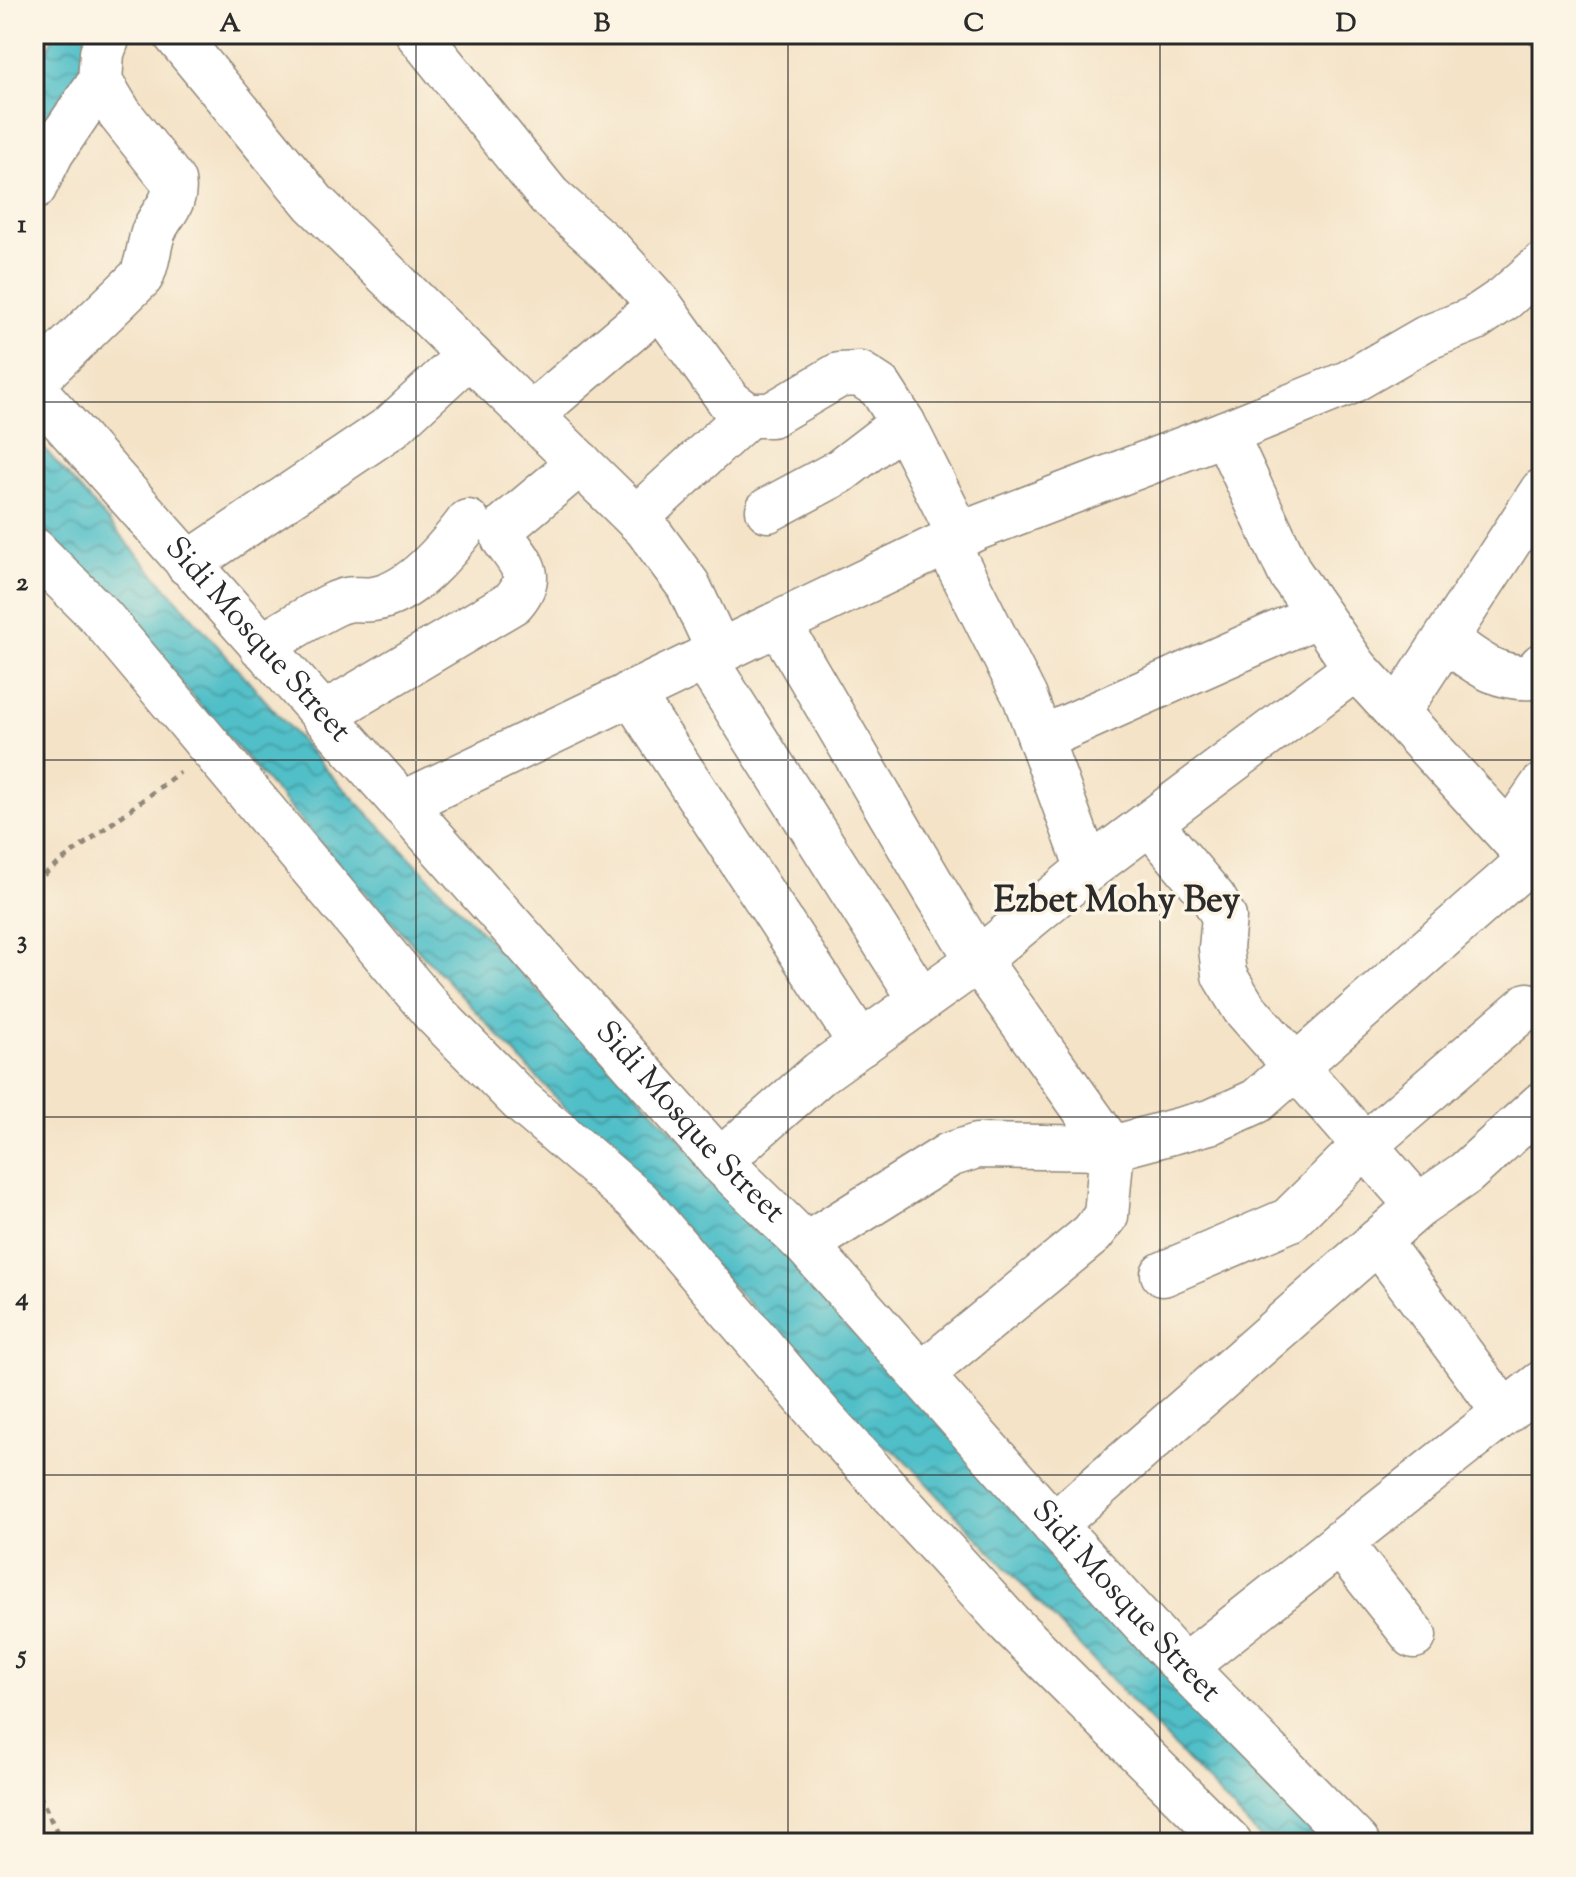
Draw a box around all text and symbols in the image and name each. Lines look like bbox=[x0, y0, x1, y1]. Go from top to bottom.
text: A bbox=[219, 6, 241, 43]
text: B bbox=[594, 6, 611, 43]
text: C bbox=[964, 6, 984, 43]
text: D bbox=[1336, 6, 1356, 43]
text: 1 bbox=[18, 207, 27, 244]
street label: Sidi Mosque Street bbox=[153, 527, 361, 753]
text: 2 bbox=[16, 565, 29, 602]
district label: Ezbet Mohy Bey bbox=[994, 876, 1240, 928]
text: 3 bbox=[17, 923, 27, 960]
street label: Sidi Mosque Street bbox=[584, 1012, 795, 1235]
text: 4 bbox=[14, 1280, 29, 1317]
street label: Sidi Mosque Street bbox=[1020, 1490, 1231, 1714]
text: 5 bbox=[16, 1638, 27, 1675]

